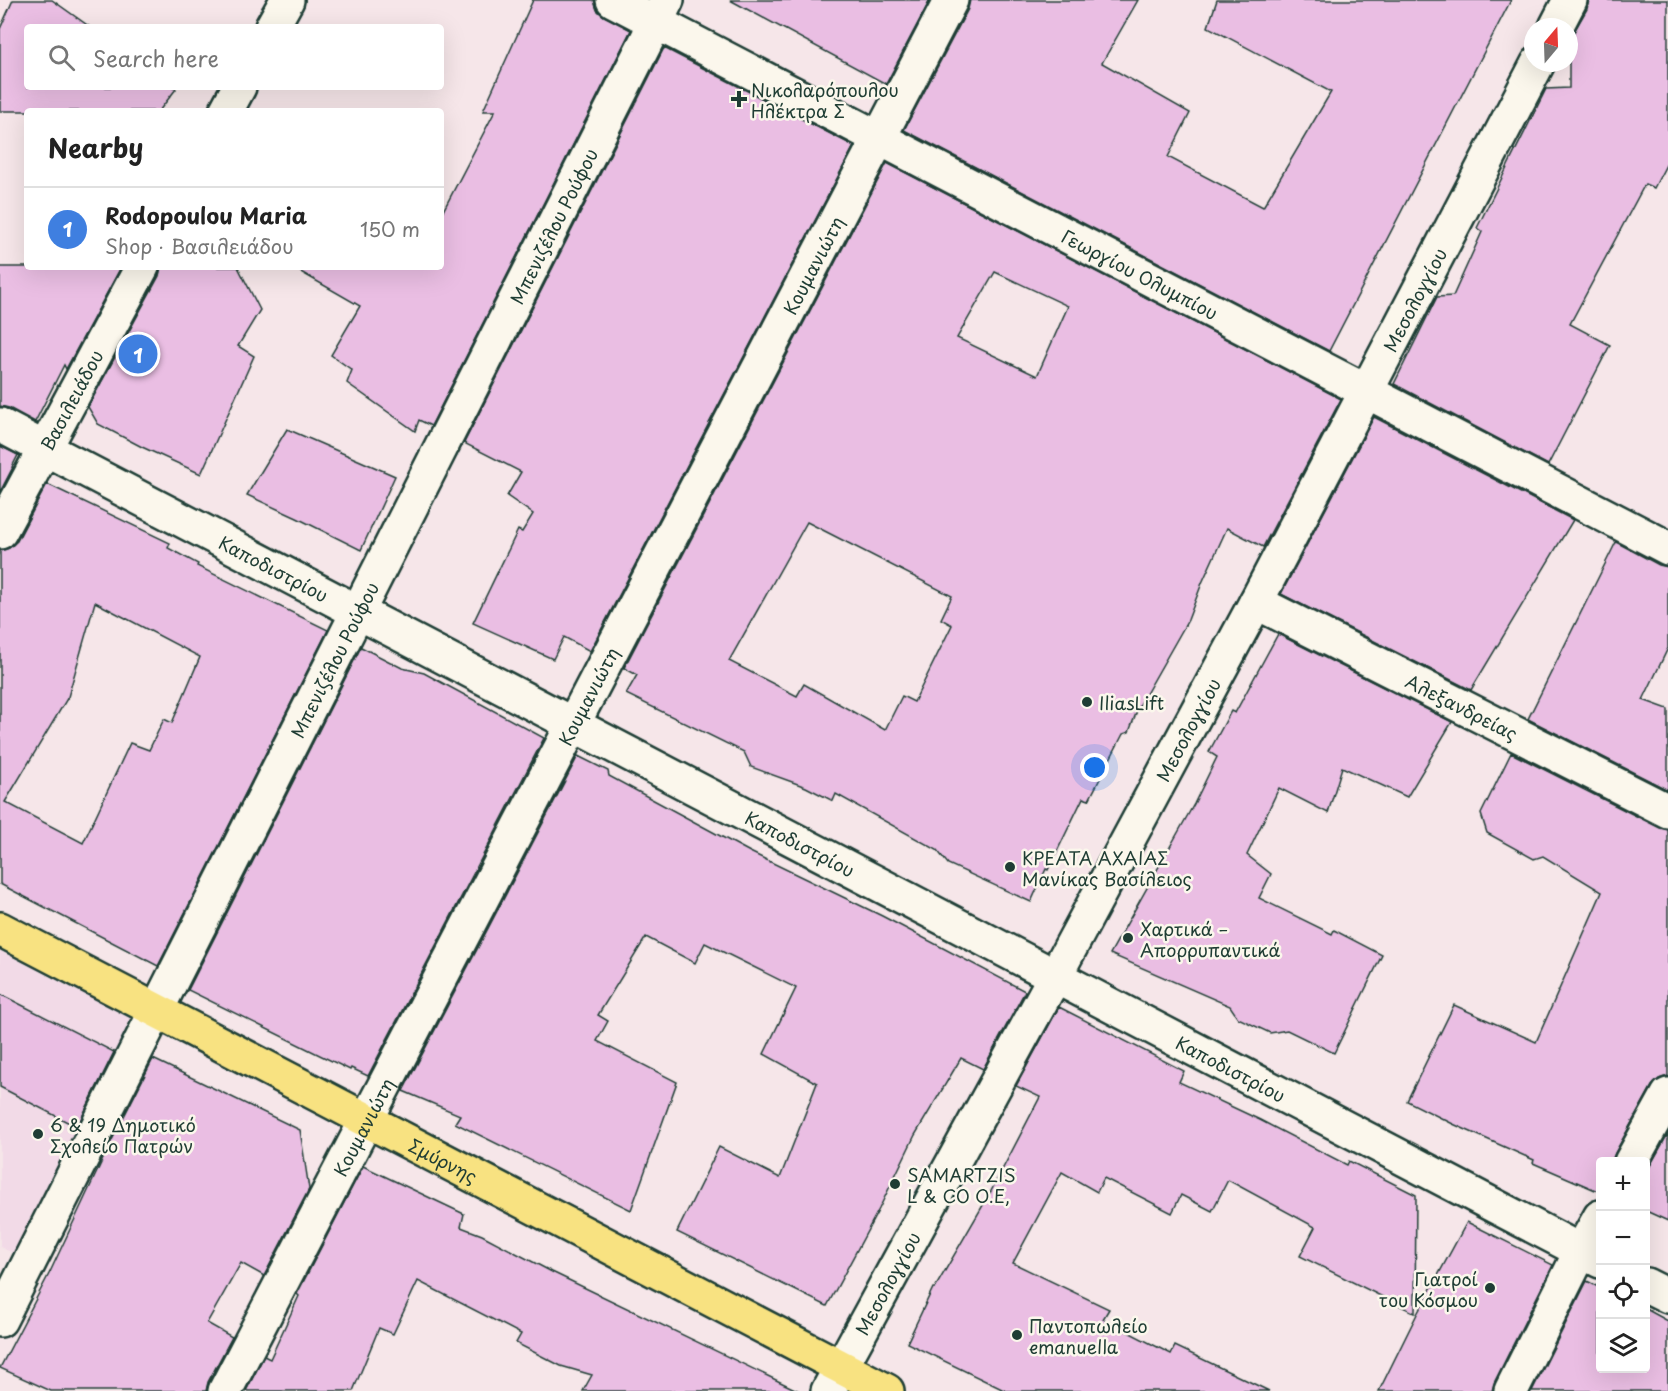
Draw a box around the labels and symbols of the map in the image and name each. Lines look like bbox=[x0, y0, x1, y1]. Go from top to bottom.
north arrow bbox=[1524, 18, 1578, 72]
place label: Νικολαρόπουλου Ηλέκτρα Σ bbox=[751, 76, 899, 124]
marker: Νικολαρόπουλου Ηλέκτρα Σ bbox=[732, 92, 746, 106]
street label: Μπενιζέλου Ρούφου bbox=[502, 143, 604, 308]
street label: Κουμανιώτη bbox=[776, 211, 850, 319]
street label: Γεωργίου Ολυμπίου bbox=[1057, 222, 1223, 326]
street label: Μεσολογγίου bbox=[1376, 243, 1453, 356]
pin: 1 bbox=[118, 332, 158, 376]
street label: Βασιλειάδου bbox=[33, 345, 109, 455]
street label: Καποδιστρίου bbox=[214, 528, 333, 608]
street label: Μπενιζέλου Ρούφου bbox=[283, 577, 384, 742]
street label: Κουμανιώτη bbox=[551, 642, 625, 750]
street label: Αλεξανδρείας bbox=[1401, 667, 1523, 746]
street label: Μεσολογγίου bbox=[1149, 673, 1226, 786]
place label: IliasLift bbox=[1099, 689, 1164, 716]
marker: IliasLift bbox=[1080, 695, 1094, 709]
your location bbox=[1080, 753, 1109, 782]
street label: Καποδιστρίου bbox=[741, 803, 860, 883]
place label: ΚΡΕΑΤΑ ΑΧΑΙΑΣ Μανίκας Βασίλειος bbox=[1022, 844, 1192, 892]
marker: ΚΡΕΑΤΑ ΑΧΑΙΑΣ Μανίκας Βασίλειος bbox=[1003, 860, 1017, 874]
place label: Χαρτικά – Απορρυπαντικά bbox=[1140, 915, 1280, 963]
marker: Χαρτικά – Απορρυπαντικά bbox=[1121, 931, 1135, 945]
street label: Καποδιστρίου bbox=[1172, 1028, 1291, 1108]
street label: Κουμανιώτη bbox=[326, 1073, 400, 1181]
place label: 6 & 19 Δημοτικό Σχολείο Πατρών bbox=[50, 1111, 196, 1159]
marker: 6 & 19 Δημοτικό Σχολείο Πατρών bbox=[31, 1127, 45, 1141]
street label: Σμύρνης bbox=[404, 1131, 483, 1189]
place label: SAMARTZIS L & CO O.E, bbox=[907, 1161, 1016, 1209]
marker: SAMARTZIS L & CO O.E, bbox=[888, 1177, 902, 1191]
street label: Μεσολογγίου bbox=[848, 1226, 926, 1340]
place label: Γιατροί του Κόσμου bbox=[1379, 1265, 1478, 1313]
marker: Γιατροί του Κόσμου bbox=[1483, 1281, 1497, 1295]
place label: Παντοπωλείο emanuella bbox=[1029, 1312, 1148, 1360]
marker: Παντοπωλείο emanuella bbox=[1010, 1328, 1024, 1342]

